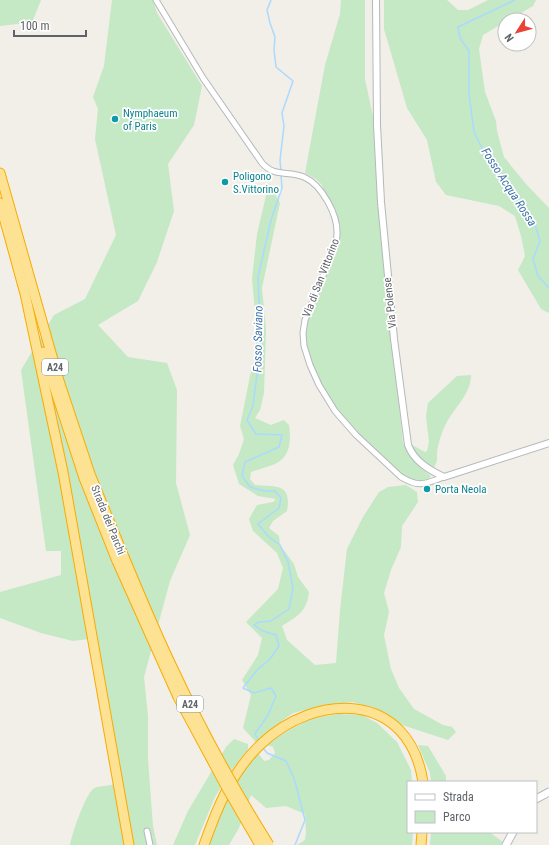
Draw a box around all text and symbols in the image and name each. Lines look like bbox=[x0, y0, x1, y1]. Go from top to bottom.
scale bar bbox=[14, 12, 86, 38]
north arrow bbox=[497, 12, 537, 52]
text: 100 m bbox=[20, 19, 50, 33]
text: N bbox=[502, 31, 517, 44]
place label: Nymphaeum of Paris bbox=[123, 107, 177, 133]
marker: Nymphaeum of Paris bbox=[110, 114, 120, 124]
water label: Fosso Acqua Rossa bbox=[478, 145, 540, 229]
place label: Poligono S.Vittorino bbox=[233, 170, 279, 196]
marker: Poligono S.Vittorino bbox=[220, 177, 230, 187]
street label: Via di San Vittorino bbox=[300, 236, 342, 319]
street label: Via Polense bbox=[381, 277, 399, 329]
water label: Fosso Saviano bbox=[250, 305, 266, 372]
road number: A24 bbox=[42, 359, 68, 375]
street label: Strada dei Parchi bbox=[88, 483, 128, 557]
place label: Porta Neola bbox=[435, 483, 487, 496]
marker: Porta Neola bbox=[422, 484, 432, 494]
road number: A24 bbox=[177, 696, 203, 712]
legend bbox=[407, 781, 537, 833]
text: Strada bbox=[443, 790, 474, 804]
text: Parco bbox=[443, 810, 470, 824]

